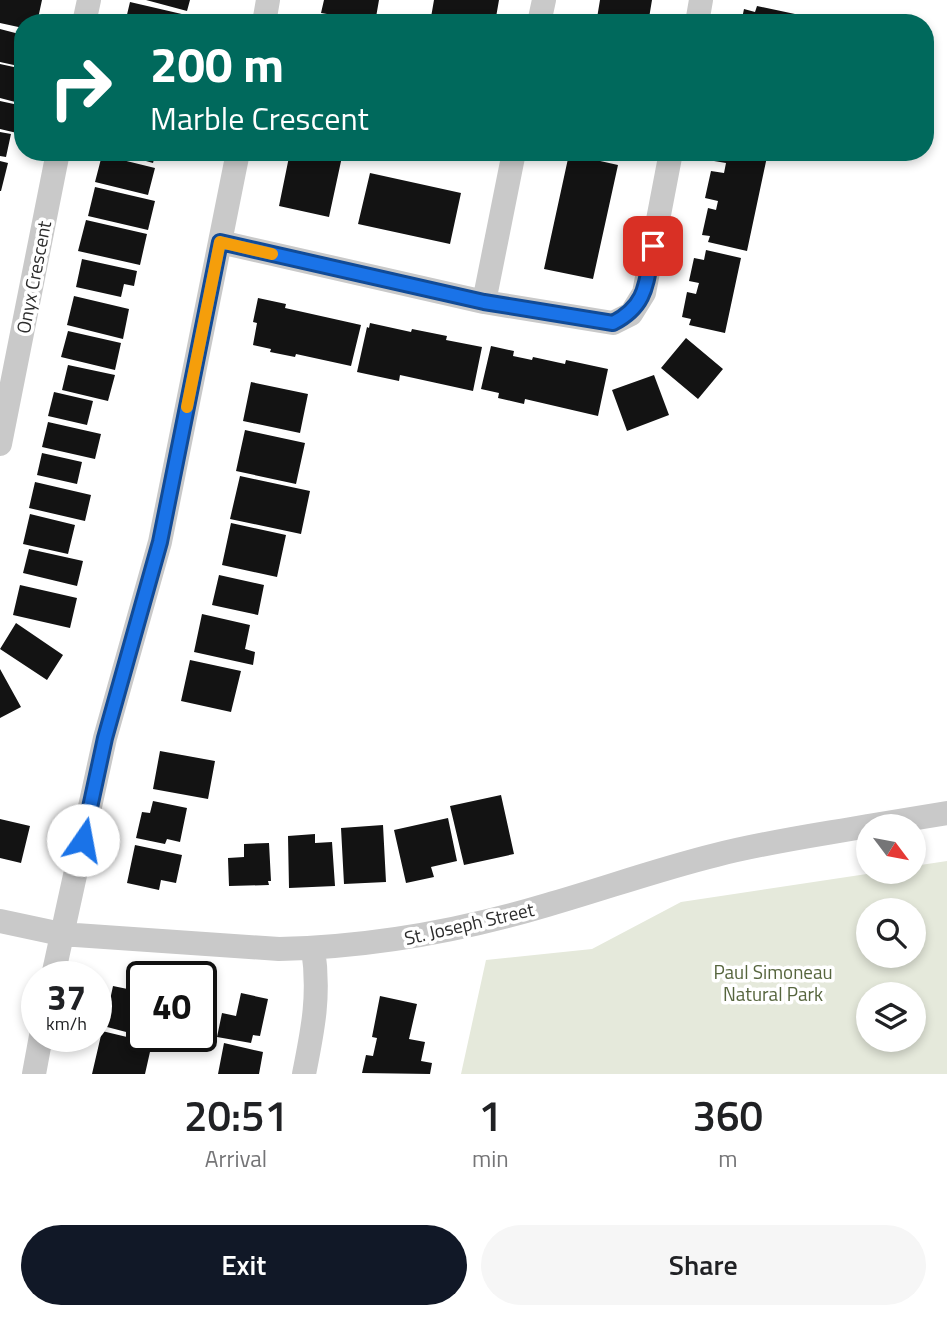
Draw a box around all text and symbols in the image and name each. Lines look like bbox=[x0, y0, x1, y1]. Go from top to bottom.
text: 200 m bbox=[150, 26, 284, 101]
icon: right bbox=[35, 42, 126, 133]
text: Marble Crescent bbox=[150, 94, 369, 142]
pin bbox=[623, 216, 683, 276]
street label: Onyx Crescent bbox=[8, 218, 58, 336]
icon: arrive bbox=[634, 227, 672, 265]
position arrow bbox=[46, 803, 120, 877]
north arrow bbox=[856, 814, 926, 884]
map controls bbox=[856, 814, 926, 1052]
street label: St. Joseph Street bbox=[401, 894, 537, 952]
button: search bbox=[856, 898, 926, 968]
park label: Paul Simoneau Natural Park bbox=[713, 957, 833, 1008]
speed limit sign: 40 bbox=[126, 961, 217, 1052]
text: 37 bbox=[47, 970, 86, 1024]
button: layers bbox=[856, 982, 926, 1052]
text: km/h bbox=[46, 1010, 87, 1037]
text: 20:51 bbox=[184, 1083, 288, 1147]
text: 1 bbox=[479, 1083, 502, 1147]
text: 360 bbox=[693, 1083, 763, 1147]
text: Arrival bbox=[205, 1141, 267, 1176]
text: min bbox=[472, 1141, 509, 1176]
text: m bbox=[718, 1141, 737, 1176]
button: Exit bbox=[21, 1225, 467, 1305]
button: Share bbox=[481, 1225, 926, 1305]

